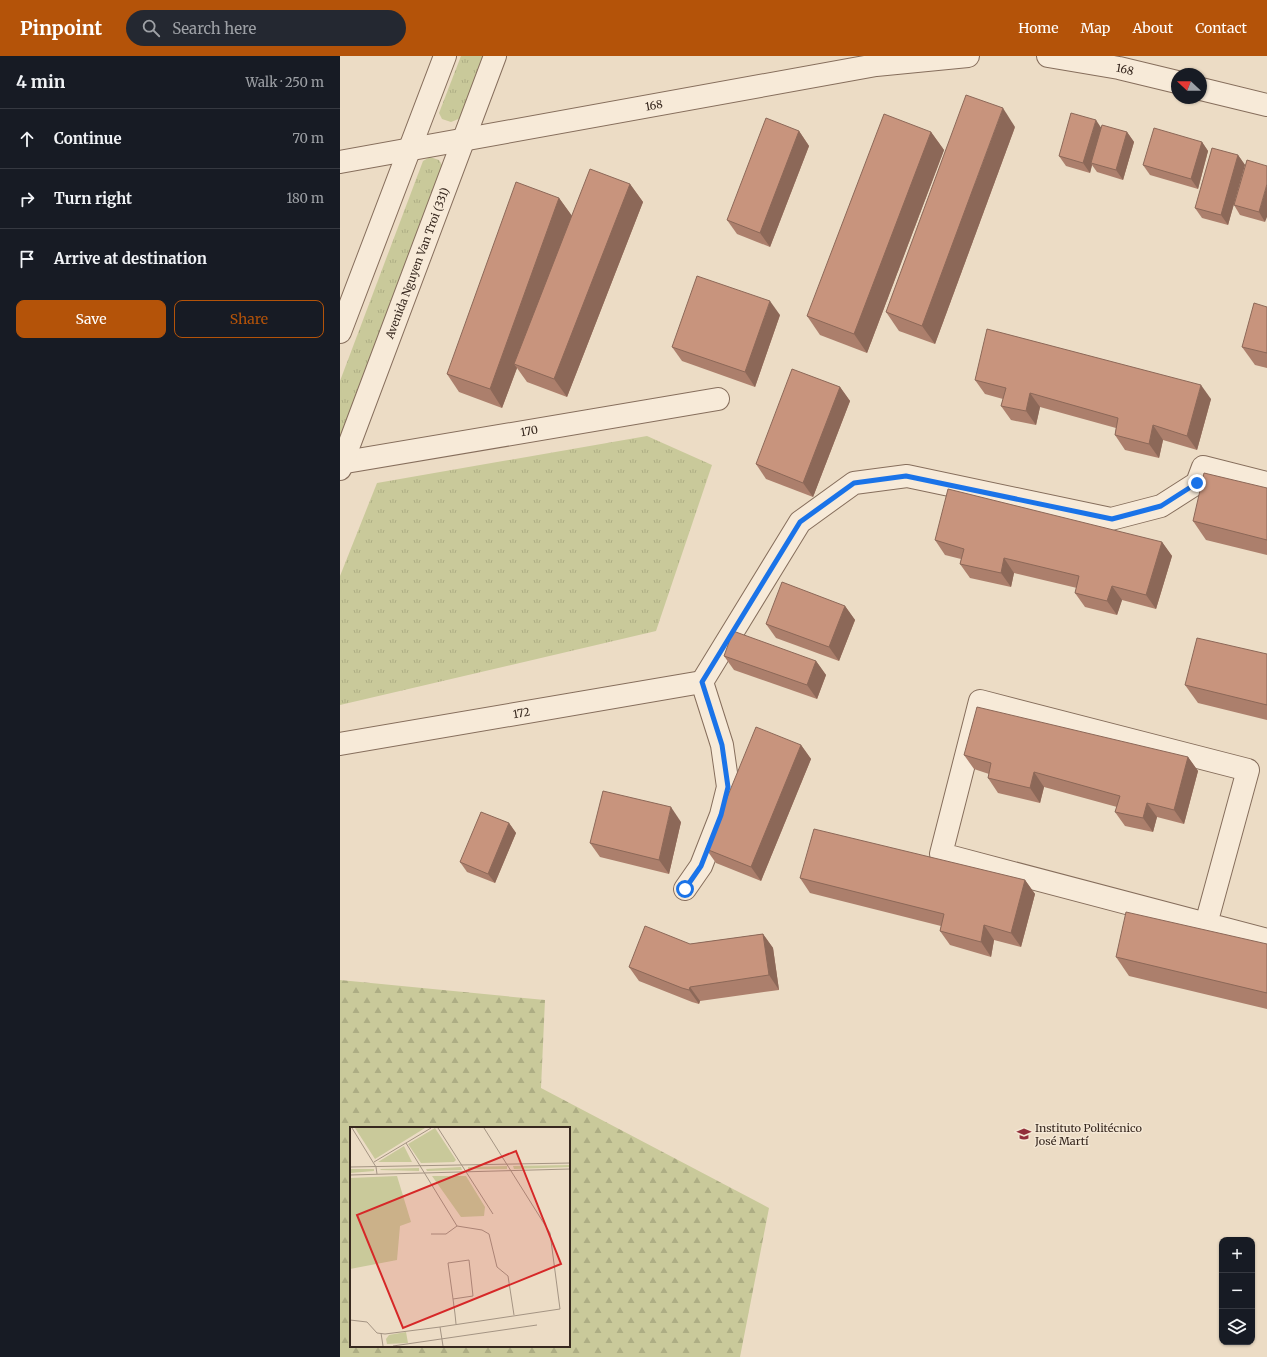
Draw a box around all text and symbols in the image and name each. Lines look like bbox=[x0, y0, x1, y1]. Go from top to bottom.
search box bbox=[126, 10, 406, 46]
text: Pinpoint bbox=[20, 16, 102, 40]
icon: search bbox=[140, 17, 162, 39]
text: Search here bbox=[172, 19, 256, 38]
text: Home bbox=[1018, 19, 1059, 37]
text: Map bbox=[1081, 19, 1110, 37]
text: About bbox=[1132, 19, 1173, 37]
text: Contact bbox=[1195, 19, 1247, 37]
street label: 168 bbox=[1115, 61, 1136, 78]
north arrow bbox=[1171, 68, 1207, 104]
text: 4 min bbox=[16, 71, 65, 93]
text: Walk · 250 m bbox=[246, 74, 324, 91]
street label: 168 bbox=[644, 97, 664, 114]
icon: ahead bbox=[16, 128, 38, 150]
text: Continue bbox=[54, 129, 122, 148]
text: 70 m bbox=[293, 130, 324, 147]
street label: Avenida Nguyen Van Troi (331) bbox=[382, 185, 452, 342]
icon: right bbox=[16, 188, 38, 210]
text: Turn right bbox=[54, 189, 132, 208]
text: 180 m bbox=[286, 190, 324, 207]
icon: arrive bbox=[16, 248, 38, 270]
text: Arrive at destination bbox=[54, 249, 207, 268]
button: Save bbox=[16, 300, 166, 338]
button: Share bbox=[174, 300, 324, 338]
street label: 170 bbox=[520, 423, 539, 439]
route end bbox=[1188, 474, 1206, 492]
street label: 172 bbox=[512, 705, 531, 721]
route start bbox=[676, 880, 694, 898]
place label: Instituto Politécnico José Martí bbox=[1034, 1121, 1142, 1148]
school or university icon: Instituto Politécnico José Martí bbox=[1016, 1126, 1032, 1142]
inset map bbox=[350, 1127, 570, 1347]
map controls bbox=[1219, 1237, 1255, 1345]
button: + bbox=[1219, 1237, 1255, 1273]
button: − bbox=[1219, 1273, 1255, 1309]
button: layers bbox=[1219, 1309, 1255, 1345]

